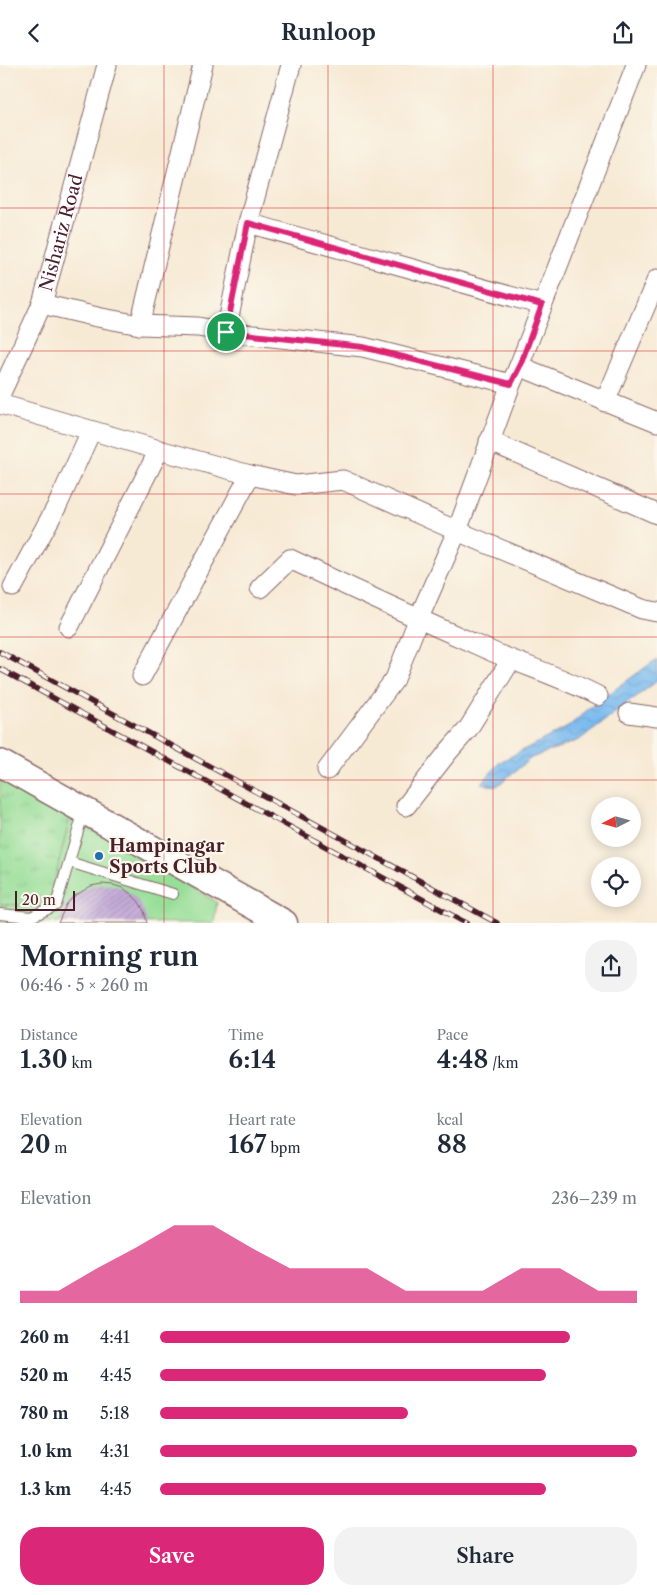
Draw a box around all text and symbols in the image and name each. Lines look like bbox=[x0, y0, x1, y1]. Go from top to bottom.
icon: back bbox=[20, 19, 48, 47]
text: Runloop bbox=[281, 19, 376, 46]
icon: share bbox=[609, 19, 637, 47]
street label: Nishariz Road bbox=[35, 172, 88, 294]
pin bbox=[205, 311, 247, 353]
icon: arrive bbox=[212, 318, 240, 346]
north arrow bbox=[591, 797, 641, 847]
map controls bbox=[591, 797, 641, 907]
place label: Hampinagar Sports Club bbox=[109, 835, 225, 878]
marker: Hampinagar Sports Club bbox=[93, 850, 105, 862]
button: locate bbox=[591, 857, 641, 907]
scale bar bbox=[15, 887, 75, 911]
text: 20 m bbox=[22, 891, 56, 909]
text: Morning run bbox=[20, 939, 199, 973]
button: share bbox=[585, 940, 637, 992]
text: 06:46 · 5 × 260 m bbox=[20, 975, 149, 995]
text: Distance bbox=[20, 1026, 78, 1044]
text: Time bbox=[228, 1026, 264, 1044]
text: Pace bbox=[437, 1026, 468, 1044]
text: 1.30 bbox=[20, 1044, 68, 1075]
text: 6:14 bbox=[228, 1044, 276, 1075]
text: 4:48 bbox=[437, 1044, 489, 1075]
text: km bbox=[68, 1054, 93, 1072]
text: /km bbox=[489, 1054, 518, 1072]
text: Elevation bbox=[20, 1111, 83, 1129]
text: Heart rate bbox=[228, 1111, 296, 1129]
text: kcal bbox=[437, 1111, 463, 1129]
text: 20 bbox=[20, 1129, 51, 1160]
text: 167 bbox=[228, 1129, 267, 1160]
text: 88 bbox=[437, 1129, 467, 1160]
text: m bbox=[51, 1139, 67, 1157]
text: bpm bbox=[267, 1139, 301, 1157]
text: Elevation bbox=[20, 1188, 91, 1208]
text: 236–239 m bbox=[551, 1188, 637, 1208]
text: 260 m bbox=[20, 1327, 69, 1347]
text: 4:41 bbox=[100, 1327, 130, 1347]
text: 520 m bbox=[20, 1365, 68, 1385]
text: 4:45 bbox=[100, 1365, 132, 1385]
text: 780 m bbox=[20, 1403, 68, 1423]
text: 5:18 bbox=[100, 1403, 129, 1423]
text: 1.0 km bbox=[20, 1441, 72, 1461]
text: 4:31 bbox=[100, 1441, 129, 1461]
text: 1.3 km bbox=[20, 1479, 71, 1499]
text: 4:45 bbox=[100, 1479, 132, 1499]
button: Save bbox=[20, 1527, 324, 1585]
button: Share bbox=[334, 1527, 637, 1585]

